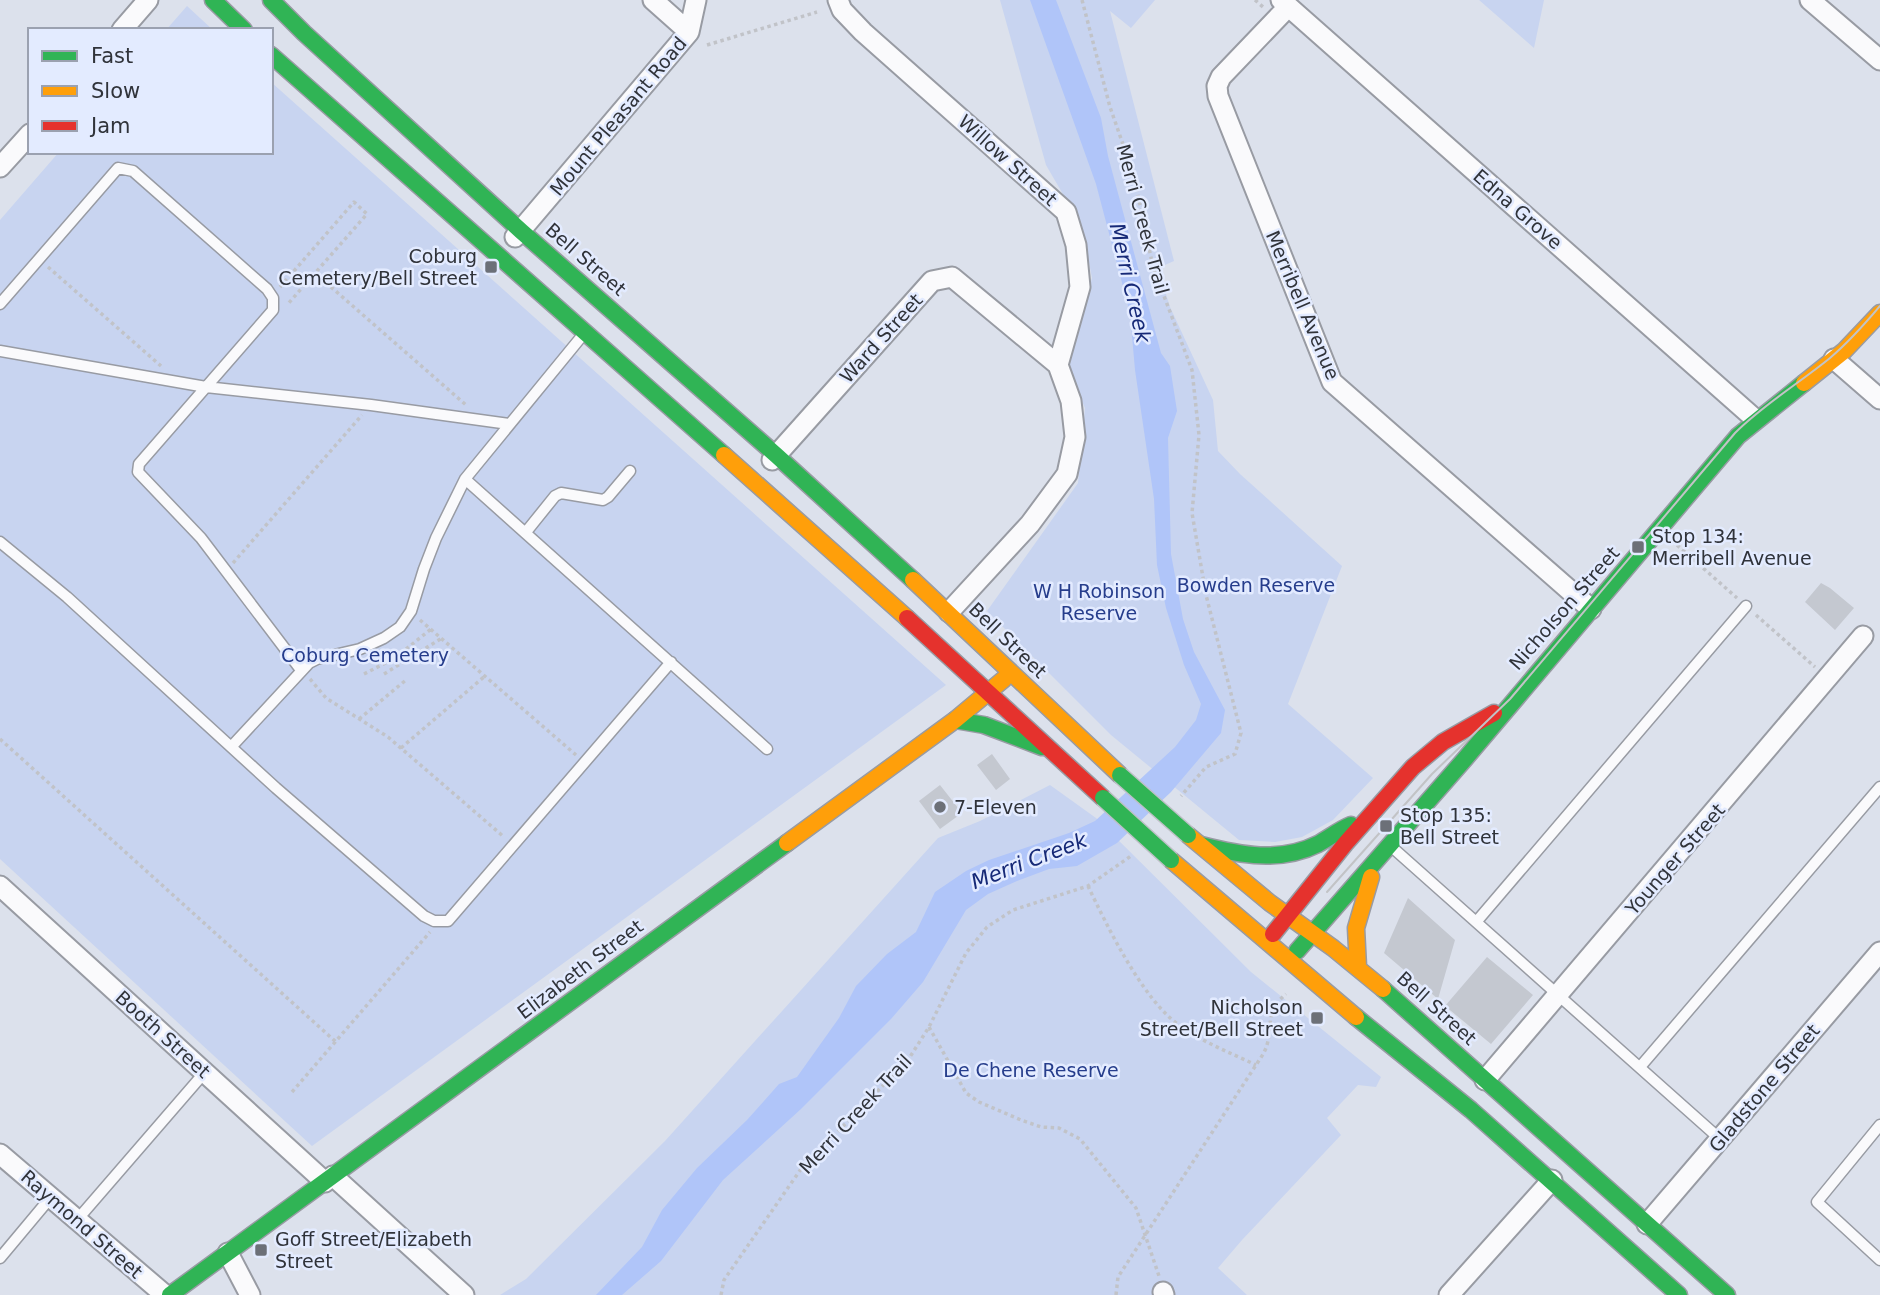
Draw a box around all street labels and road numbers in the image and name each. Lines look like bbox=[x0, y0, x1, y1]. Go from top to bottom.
street label: Mount Pleasant Road bbox=[545, 32, 691, 200]
street label: Willow Street bbox=[954, 110, 1062, 210]
street label: Merri Creek Trail bbox=[1112, 141, 1174, 297]
street label: Edna Grove bbox=[1469, 164, 1567, 254]
street label: Bell Street bbox=[541, 218, 631, 300]
street label: Merribell Avenue bbox=[1262, 227, 1344, 383]
street label: Ward Street bbox=[835, 289, 927, 387]
street label: Nicholson Street bbox=[1504, 542, 1624, 674]
street label: Bell Street bbox=[965, 598, 1051, 682]
street label: Younger Street bbox=[1620, 799, 1729, 920]
street label: Elizabeth Street bbox=[513, 915, 647, 1023]
street label: Bell Street bbox=[1393, 967, 1481, 1049]
street label: Booth Street bbox=[111, 986, 215, 1082]
street label: Gladstone Street bbox=[1704, 1020, 1824, 1156]
street label: Merri Creek Trail bbox=[794, 1050, 916, 1178]
street label: Raymond Street bbox=[17, 1165, 147, 1283]

